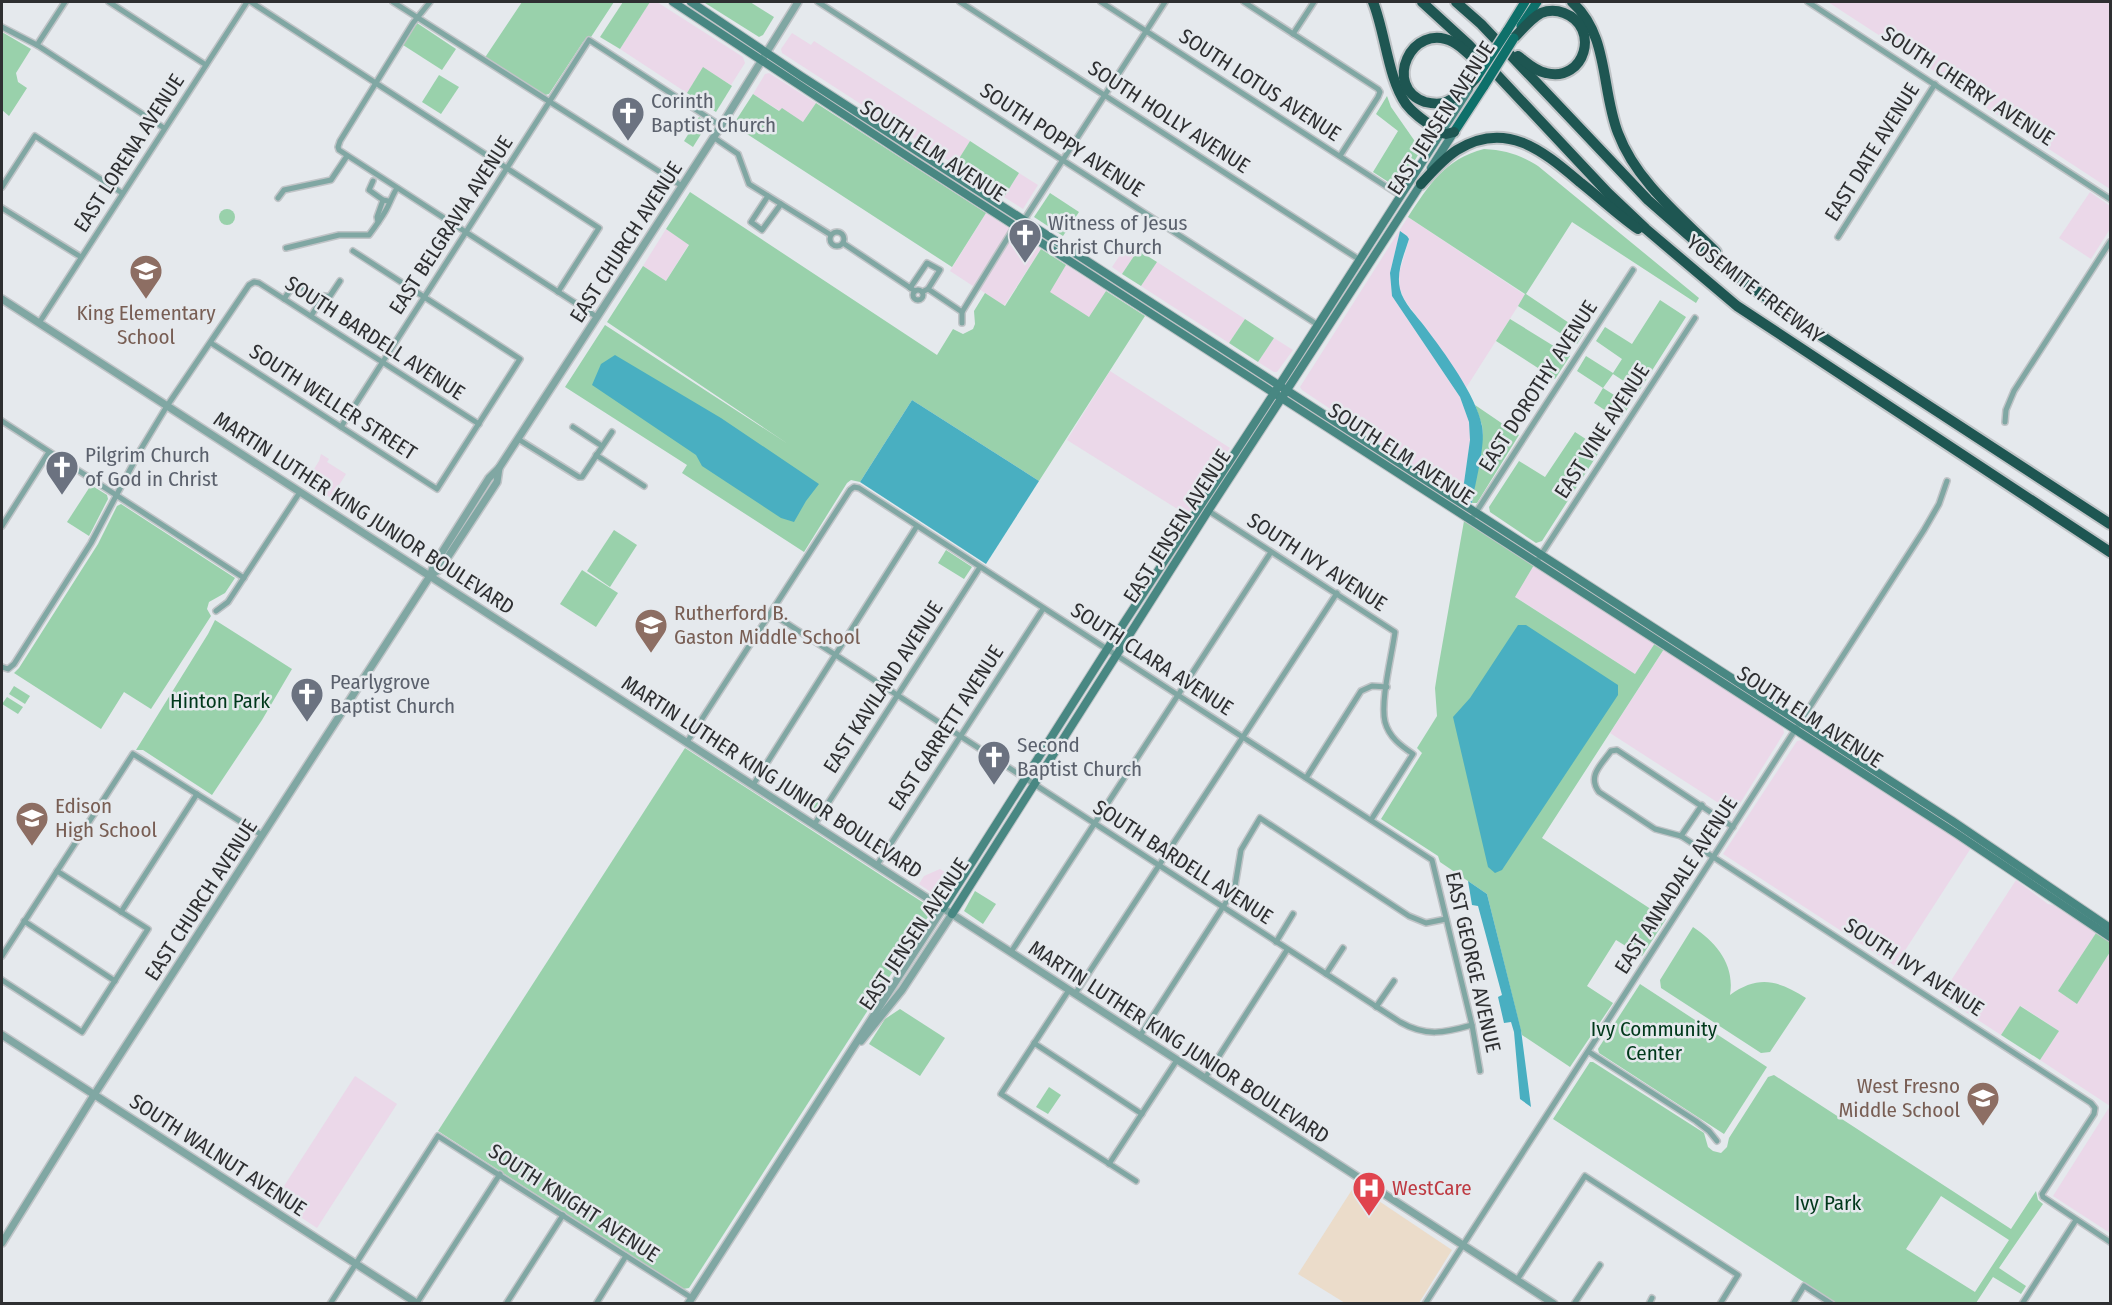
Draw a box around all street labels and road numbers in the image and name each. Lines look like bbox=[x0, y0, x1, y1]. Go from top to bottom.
street label: SOUTH CHERRY AVENUE bbox=[1877, 20, 2059, 152]
street label: SOUTH LOTUS AVENUE bbox=[1174, 23, 1346, 147]
street label: EAST JENSEN AVENUE bbox=[1382, 36, 1500, 200]
street label: SOUTH HOLLY AVENUE bbox=[1083, 55, 1255, 179]
street label: EAST LORENA AVENUE bbox=[68, 69, 190, 237]
street label: SOUTH POPPY AVENUE bbox=[975, 77, 1149, 203]
street label: EAST DATE AVENUE bbox=[1819, 78, 1925, 226]
street label: SOUTH ELM AVENUE bbox=[855, 94, 1011, 208]
street label: EAST BELGRAVIA AVENUE bbox=[383, 131, 519, 319]
street label: EAST CHURCH AVENUE bbox=[564, 156, 688, 328]
street label: YOSEMITE FREEWAY bbox=[1681, 229, 1829, 349]
street label: SOUTH BARDELL AVENUE bbox=[280, 270, 470, 406]
street label: EAST DOROTHY AVENUE bbox=[1473, 295, 1603, 476]
street label: SOUTH WELLER STREET bbox=[244, 338, 422, 466]
street label: EAST VINE AVENUE bbox=[1549, 359, 1655, 503]
street label: SOUTH ELM AVENUE bbox=[1323, 397, 1479, 511]
street label: MARTIN LUTHER KING JUNIOR BOULEVARD bbox=[209, 406, 519, 620]
street label: EAST JENSEN AVENUE bbox=[1118, 444, 1236, 608]
street label: SOUTH IVY AVENUE bbox=[1242, 507, 1392, 617]
street label: EAST KAVILAND AVENUE bbox=[818, 596, 948, 778]
street label: SOUTH CLARA AVENUE bbox=[1066, 597, 1238, 721]
street label: EAST GARRETT AVENUE bbox=[883, 640, 1009, 816]
street label: SOUTH ELM AVENUE bbox=[1732, 660, 1888, 774]
street label: MARTIN LUTHER KING JUNIOR BOULEVARD bbox=[617, 670, 927, 884]
street label: EAST ANNADALE AVENUE bbox=[1609, 791, 1743, 979]
street label: SOUTH BARDELL AVENUE bbox=[1088, 794, 1278, 930]
street label: EAST CHURCH AVENUE bbox=[139, 814, 263, 986]
street label: EAST JENSEN AVENUE bbox=[853, 853, 975, 1015]
street label: EAST GEORGE AVENUE bbox=[1440, 869, 1506, 1055]
street label: SOUTH IVY AVENUE bbox=[1839, 912, 1989, 1022]
street label: MARTIN LUTHER KING JUNIOR BOULEVARD bbox=[1024, 935, 1334, 1149]
street label: SOUTH WALNUT AVENUE bbox=[125, 1088, 311, 1222]
street label: SOUTH KNIGHT AVENUE bbox=[484, 1138, 664, 1268]

